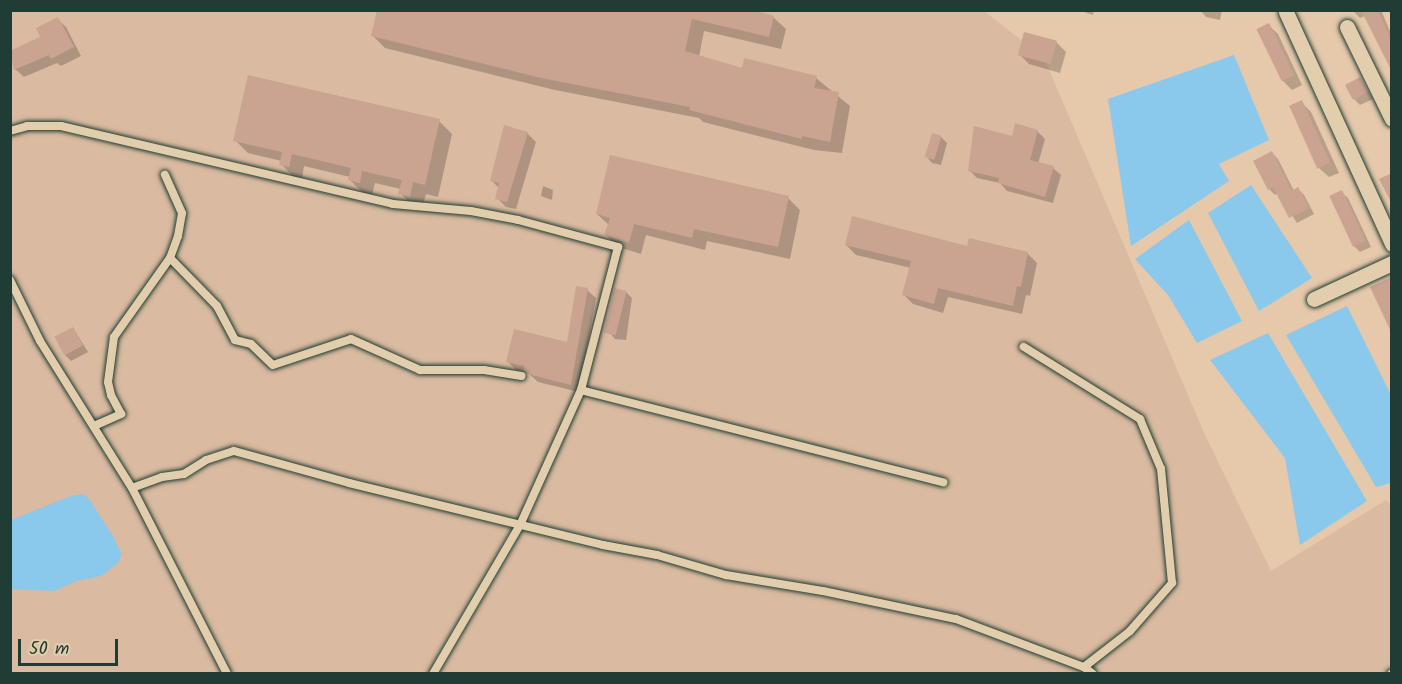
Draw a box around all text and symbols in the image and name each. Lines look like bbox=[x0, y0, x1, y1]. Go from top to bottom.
scale bar bbox=[21, 627, 122, 665]
text: 50 m bbox=[29, 635, 69, 664]

